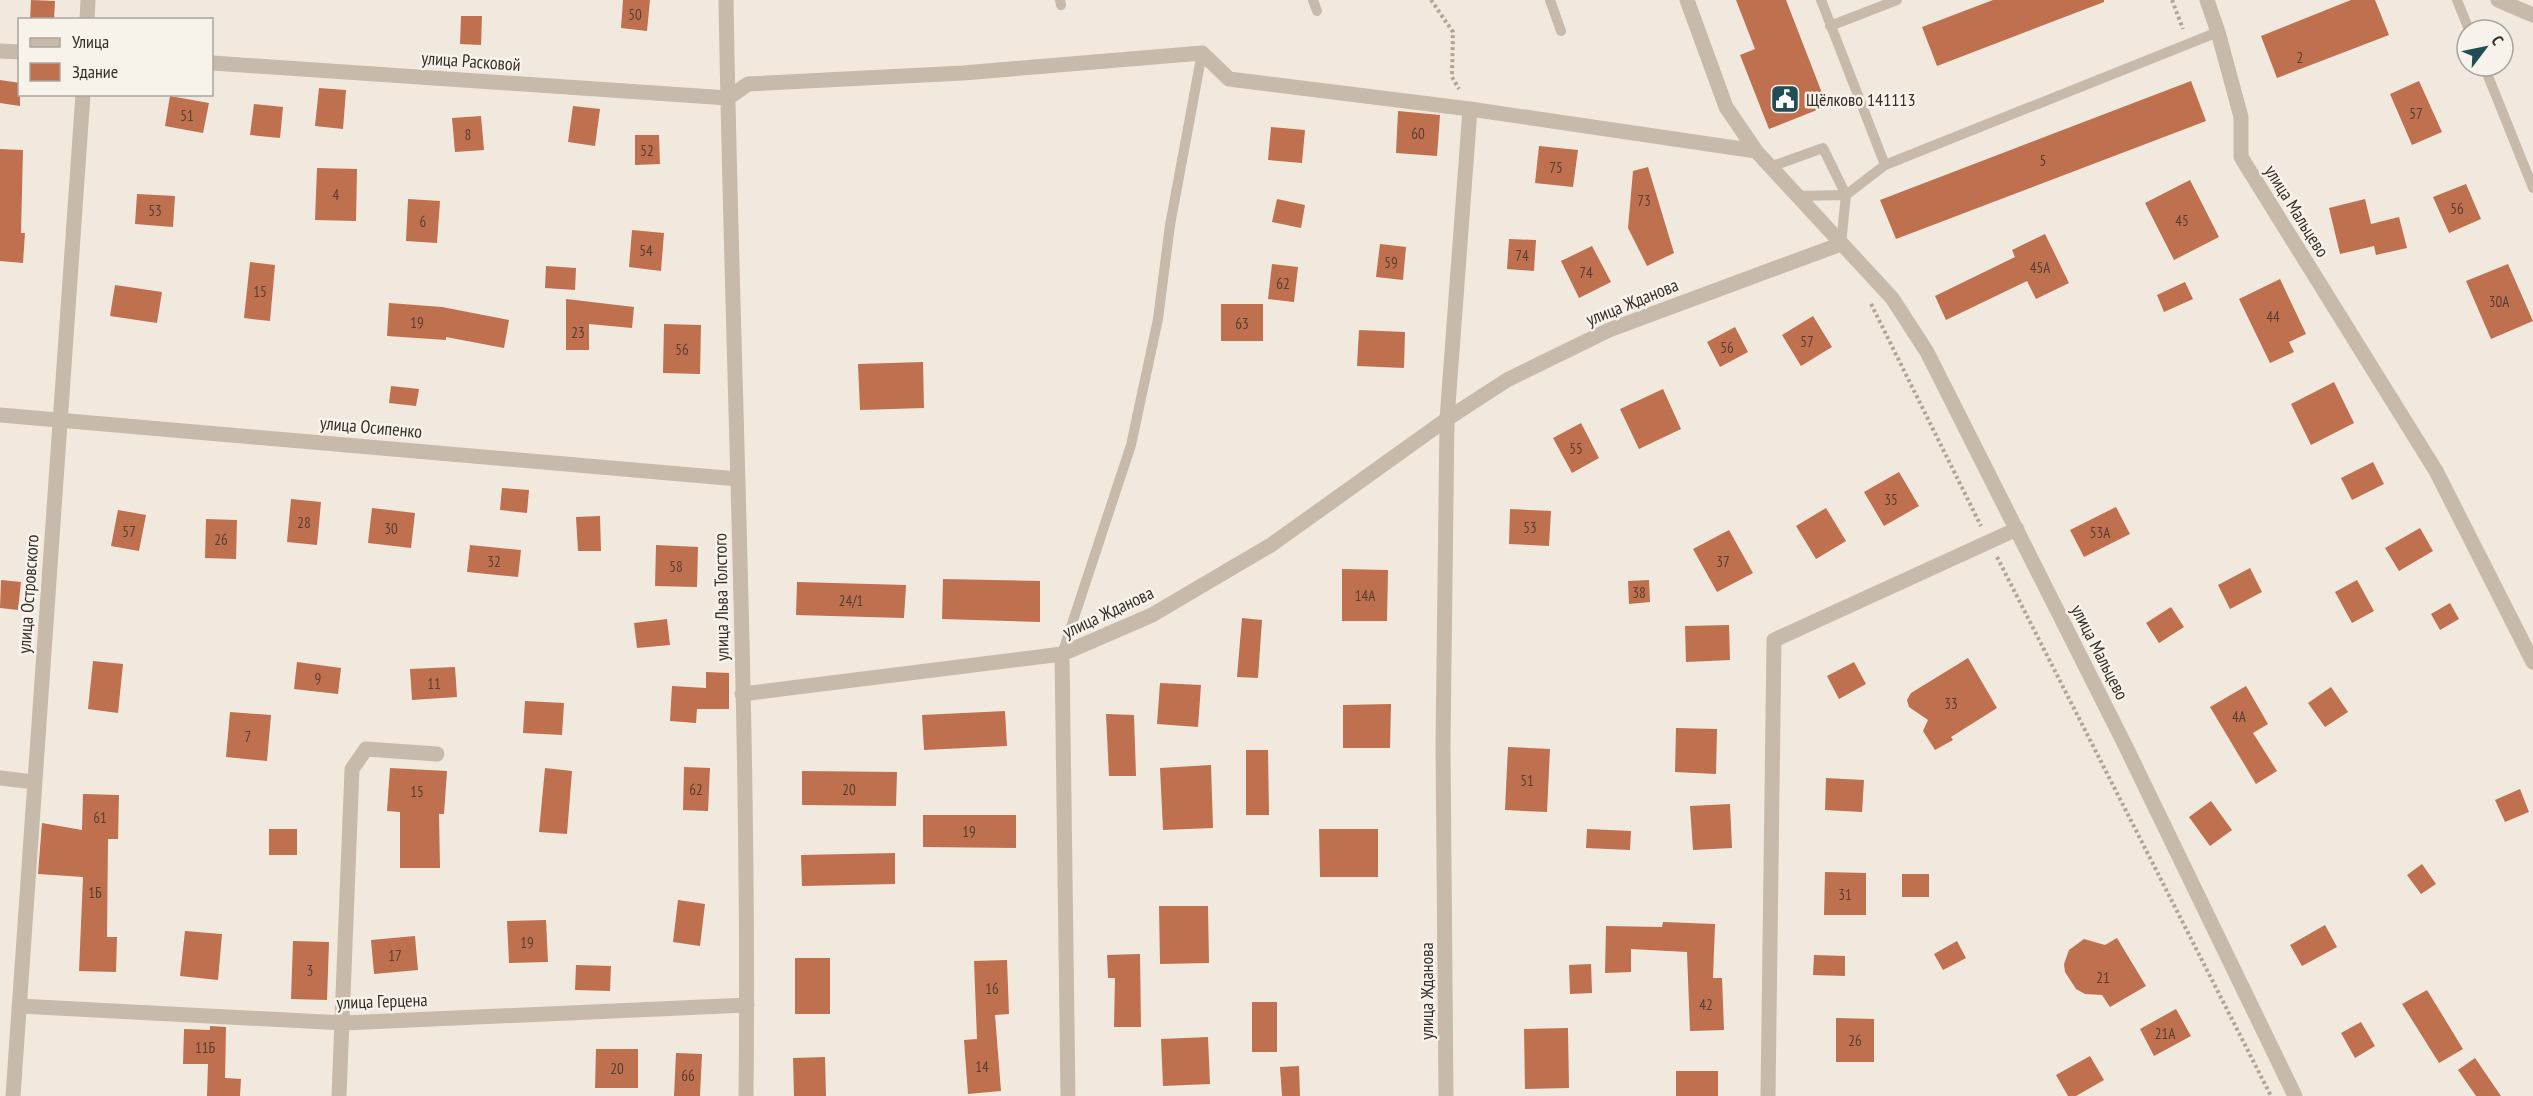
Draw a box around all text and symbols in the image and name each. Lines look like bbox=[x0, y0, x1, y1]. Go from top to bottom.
house number: 50 bbox=[628, 5, 642, 24]
legend bbox=[18, 18, 213, 96]
north arrow bbox=[2455, 18, 2515, 78]
text: Улица bbox=[72, 30, 109, 53]
text: С bbox=[2487, 32, 2509, 49]
street label: улица Расковой bbox=[421, 46, 521, 76]
house number: 2 bbox=[2297, 48, 2303, 67]
text: Здание bbox=[72, 60, 118, 83]
public building icon: Щёлково 141113 bbox=[1769, 83, 1801, 115]
place label: Щёлково 141113 bbox=[1806, 88, 1916, 111]
house number: 57 bbox=[2409, 104, 2423, 123]
house number: 51 bbox=[180, 106, 194, 125]
house number: 60 bbox=[1411, 124, 1425, 143]
house number: 8 bbox=[465, 125, 471, 144]
house number: 52 bbox=[640, 141, 654, 160]
house number: 5 bbox=[2040, 151, 2046, 170]
house number: 75 bbox=[1549, 158, 1563, 177]
street label: улица Мальцево bbox=[2260, 161, 2334, 261]
house number: 4 bbox=[333, 185, 340, 204]
house number: 73 bbox=[1637, 191, 1651, 210]
house number: 56 bbox=[2450, 199, 2464, 218]
house number: 53 bbox=[148, 201, 162, 220]
house number: 45 bbox=[2175, 211, 2189, 230]
house number: 6 bbox=[420, 212, 427, 231]
house number: 54 bbox=[639, 241, 653, 260]
house number: 74 bbox=[1515, 246, 1529, 265]
house number: 59 bbox=[1384, 253, 1398, 272]
house number: 45А bbox=[2030, 258, 2051, 277]
house number: 74 bbox=[1579, 263, 1593, 282]
street label: улица Жданова bbox=[1582, 273, 1682, 331]
house number: 62 bbox=[1276, 274, 1290, 293]
house number: 15 bbox=[253, 282, 267, 301]
house number: 30А bbox=[2489, 292, 2510, 311]
house number: 44 bbox=[2266, 307, 2280, 326]
house number: 19 bbox=[410, 313, 424, 332]
house number: 63 bbox=[1235, 314, 1249, 333]
house number: 23 bbox=[571, 323, 585, 342]
house number: 57 bbox=[1800, 332, 1814, 351]
house number: 56 bbox=[1720, 338, 1734, 357]
house number: 56 bbox=[675, 340, 689, 359]
street label: улица Осипенко bbox=[319, 411, 423, 443]
house number: 55 bbox=[1569, 439, 1583, 458]
house number: 35 bbox=[1884, 490, 1898, 509]
house number: 28 bbox=[297, 513, 311, 532]
house number: 53 bbox=[1523, 518, 1537, 537]
house number: 30 bbox=[384, 519, 398, 538]
house number: 57 bbox=[122, 522, 136, 541]
house number: 53А bbox=[2090, 523, 2111, 542]
house number: 26 bbox=[214, 530, 228, 549]
street label: улица Островского bbox=[12, 533, 44, 654]
street label: улица Льва Толстого bbox=[708, 533, 734, 661]
house number: 32 bbox=[487, 552, 501, 571]
house number: 37 bbox=[1716, 552, 1730, 571]
house number: 58 bbox=[669, 557, 683, 576]
street label: улица Жданова bbox=[1059, 581, 1157, 643]
house number: 38 bbox=[1632, 583, 1646, 602]
house number: 14А bbox=[1355, 586, 1376, 605]
house number: 24/1 bbox=[839, 591, 863, 610]
street label: улица Мальцево bbox=[2066, 600, 2134, 704]
house number: 9 bbox=[315, 669, 321, 688]
house number: 11 bbox=[427, 674, 441, 693]
house number: 33 bbox=[1944, 694, 1958, 713]
house number: 4А bbox=[2232, 707, 2247, 726]
house number: 7 bbox=[245, 727, 251, 746]
house number: 51 bbox=[1520, 771, 1534, 790]
house number: 62 bbox=[689, 780, 703, 799]
house number: 20 bbox=[842, 780, 856, 799]
house number: 15 bbox=[410, 782, 424, 801]
house number: 61 bbox=[93, 808, 107, 827]
house number: 19 bbox=[962, 822, 976, 841]
house number: 1Б bbox=[88, 883, 102, 902]
house number: 31 bbox=[1838, 885, 1852, 904]
house number: 19 bbox=[520, 933, 534, 952]
street label: улица Жданова bbox=[1415, 942, 1438, 1040]
house number: 17 bbox=[388, 946, 402, 965]
house number: 3 bbox=[307, 961, 313, 980]
house number: 21 bbox=[2096, 968, 2110, 987]
house number: 16 bbox=[985, 979, 999, 998]
street label: улица Герцена bbox=[336, 988, 428, 1014]
house number: 42 bbox=[1699, 995, 1713, 1014]
house number: 21А bbox=[2155, 1024, 2176, 1043]
house number: 26 bbox=[1848, 1031, 1862, 1050]
house number: 11Б bbox=[195, 1038, 215, 1057]
house number: 14 bbox=[975, 1057, 989, 1076]
house number: 20 bbox=[610, 1059, 624, 1078]
house number: 66 bbox=[681, 1066, 695, 1085]

